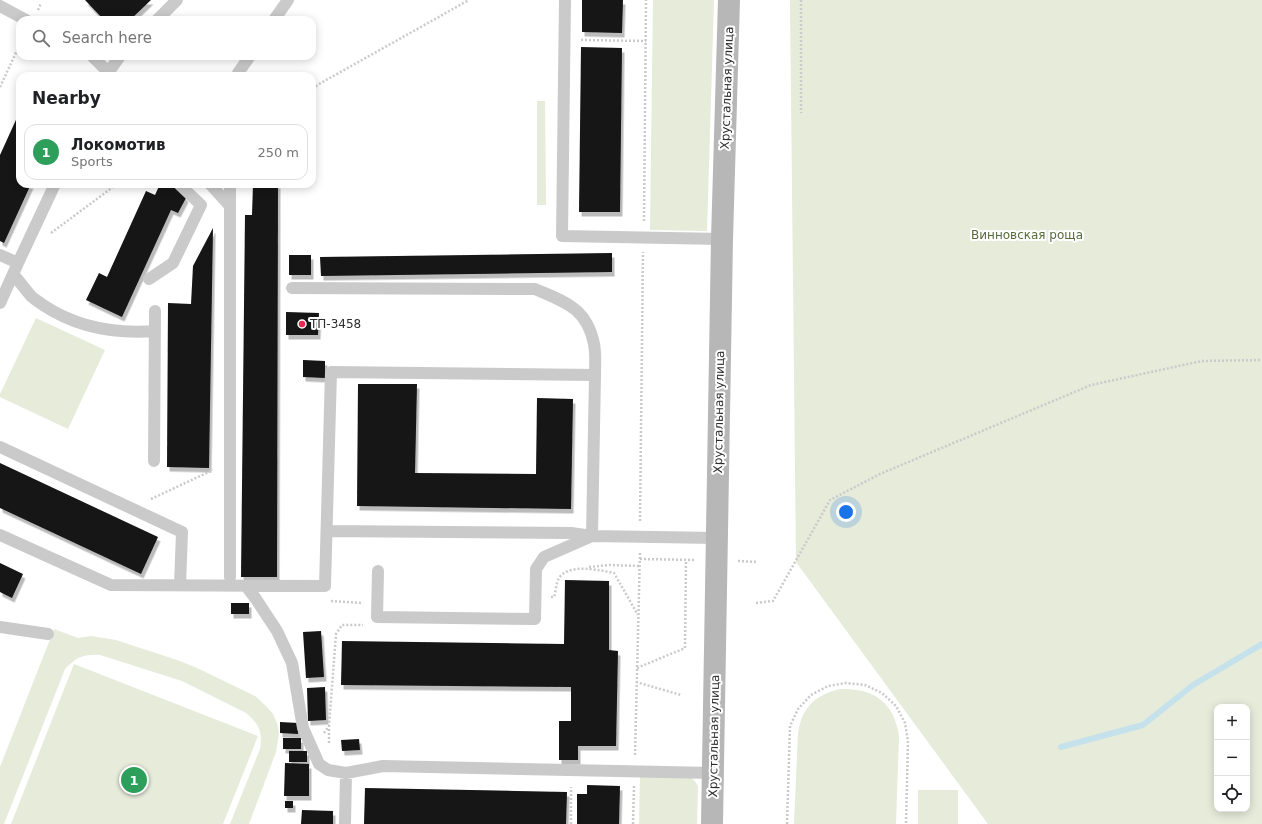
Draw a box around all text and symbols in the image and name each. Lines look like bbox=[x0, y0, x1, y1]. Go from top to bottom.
search box bbox=[16, 16, 316, 60]
street label: Хрустальная улица bbox=[718, 26, 736, 150]
icon: search bbox=[30, 27, 52, 49]
text: Search here bbox=[62, 29, 152, 47]
text: Nearby bbox=[32, 88, 101, 108]
text: Локомотив bbox=[71, 136, 166, 154]
text: 1 bbox=[41, 145, 51, 160]
text: 250 m bbox=[257, 145, 299, 160]
text: Sports bbox=[71, 154, 113, 169]
park label: Винновская роща bbox=[971, 228, 1083, 242]
place label: ТП-3458 bbox=[309, 317, 361, 331]
marker: ТП-3458 bbox=[297, 319, 307, 329]
street label: Хрустальная улица bbox=[711, 350, 727, 474]
your location bbox=[836, 502, 856, 522]
street label: Хрустальная улица bbox=[706, 674, 722, 798]
map controls bbox=[1214, 704, 1250, 812]
button: + bbox=[1214, 704, 1250, 740]
button: − bbox=[1214, 740, 1250, 776]
pin: 1 bbox=[121, 765, 147, 795]
button: locate bbox=[1214, 776, 1250, 812]

